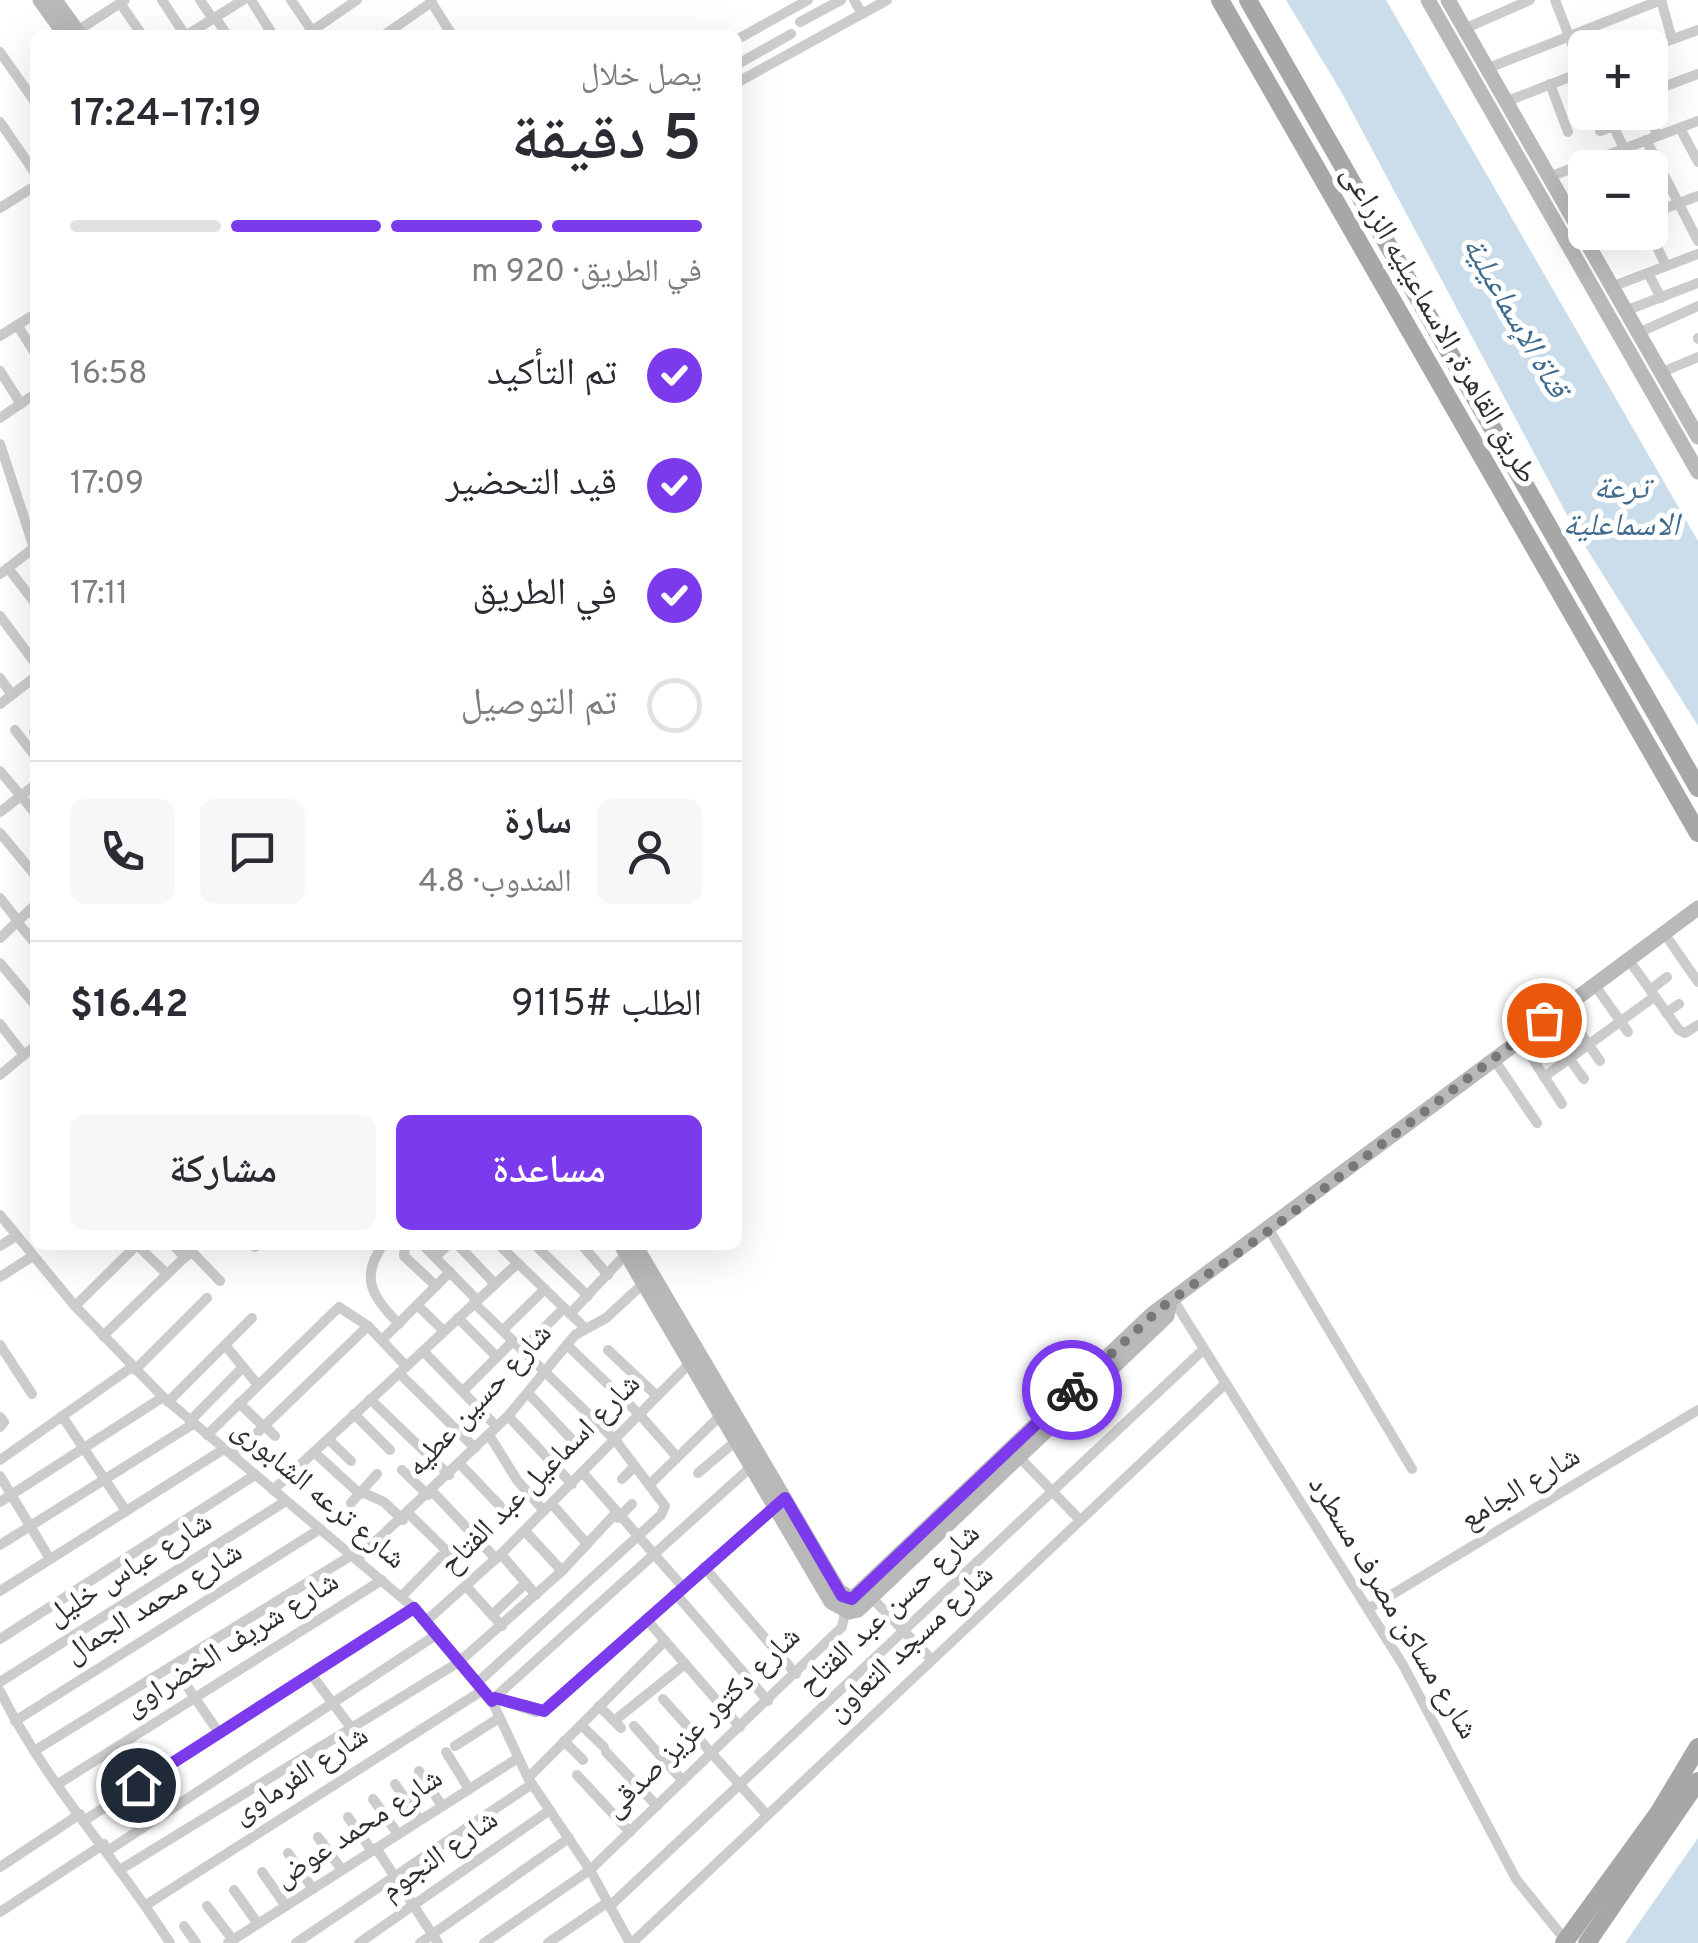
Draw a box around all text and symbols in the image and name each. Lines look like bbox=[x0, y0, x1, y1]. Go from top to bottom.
map controls bbox=[1568, 30, 1668, 250]
button: + bbox=[1568, 30, 1668, 130]
text: يصل خلال bbox=[581, 57, 702, 97]
text: 17:19–17:24 bbox=[70, 91, 261, 140]
text: 5 دقيقة bbox=[511, 101, 702, 183]
button: − bbox=[1568, 150, 1668, 250]
street label: طريق القاهرة, الاسماعيليه الزراعى bbox=[1332, 159, 1544, 491]
water label: قناة الإسماعيلية bbox=[1452, 230, 1578, 409]
text: في الطريق · 920 m bbox=[471, 253, 702, 293]
icon: check bbox=[647, 348, 702, 403]
text: تم التأكيد bbox=[487, 350, 617, 399]
text: 16:58 bbox=[70, 355, 148, 395]
icon: check bbox=[647, 458, 702, 513]
text: قيد التحضير bbox=[446, 460, 617, 509]
text: 17:09 bbox=[70, 465, 144, 505]
water label: ترعة الاسماعلية bbox=[1563, 470, 1683, 547]
icon: check bbox=[647, 568, 702, 623]
text: في الطريق bbox=[472, 570, 617, 619]
text: 17:11 bbox=[70, 575, 128, 615]
text: تم التوصيل bbox=[460, 680, 617, 729]
button: phone bbox=[70, 799, 175, 904]
button: chat bbox=[200, 799, 305, 904]
text: سارة bbox=[504, 799, 572, 848]
button: person bbox=[597, 799, 702, 904]
text: المندوب · 4.8 bbox=[419, 863, 572, 903]
pin bbox=[1502, 978, 1587, 1063]
text: الطلب #9115 bbox=[511, 981, 702, 1030]
text: $16.42 bbox=[70, 982, 188, 1031]
icon: bag bbox=[1517, 993, 1572, 1048]
button: مشاركة bbox=[70, 1115, 376, 1230]
button: مساعدة bbox=[396, 1115, 702, 1230]
street label: شارع حسين عطيه bbox=[399, 1316, 561, 1486]
courier bbox=[1022, 1340, 1122, 1440]
icon: bike bbox=[1045, 1363, 1100, 1418]
street label: شارع اسماعيل عبد الفتاح bbox=[433, 1367, 649, 1583]
street label: شارع ترعه الشابورى bbox=[224, 1412, 412, 1578]
street label: شارع الجامع bbox=[1454, 1439, 1588, 1539]
street label: شارع مساكن مصرف مسطرد bbox=[1299, 1470, 1485, 1746]
street label: شارع عباس خليل bbox=[40, 1505, 220, 1635]
street label: شارع حسن عبد الفتاح bbox=[791, 1516, 989, 1704]
street label: شارع محمد الجمال bbox=[58, 1535, 250, 1673]
street label: شارع مسجد التعاون bbox=[820, 1557, 1002, 1731]
street label: شارع شريف الخضراوى bbox=[118, 1564, 346, 1726]
street label: شارع دكتور عزيز صدقى bbox=[597, 1619, 809, 1827]
street label: شارع الفرماوى bbox=[226, 1718, 376, 1834]
pin bbox=[96, 1743, 181, 1828]
icon: home bbox=[111, 1758, 166, 1813]
street label: شارع محمد عوض bbox=[268, 1761, 450, 1897]
street label: شارع النجوم bbox=[374, 1802, 506, 1910]

